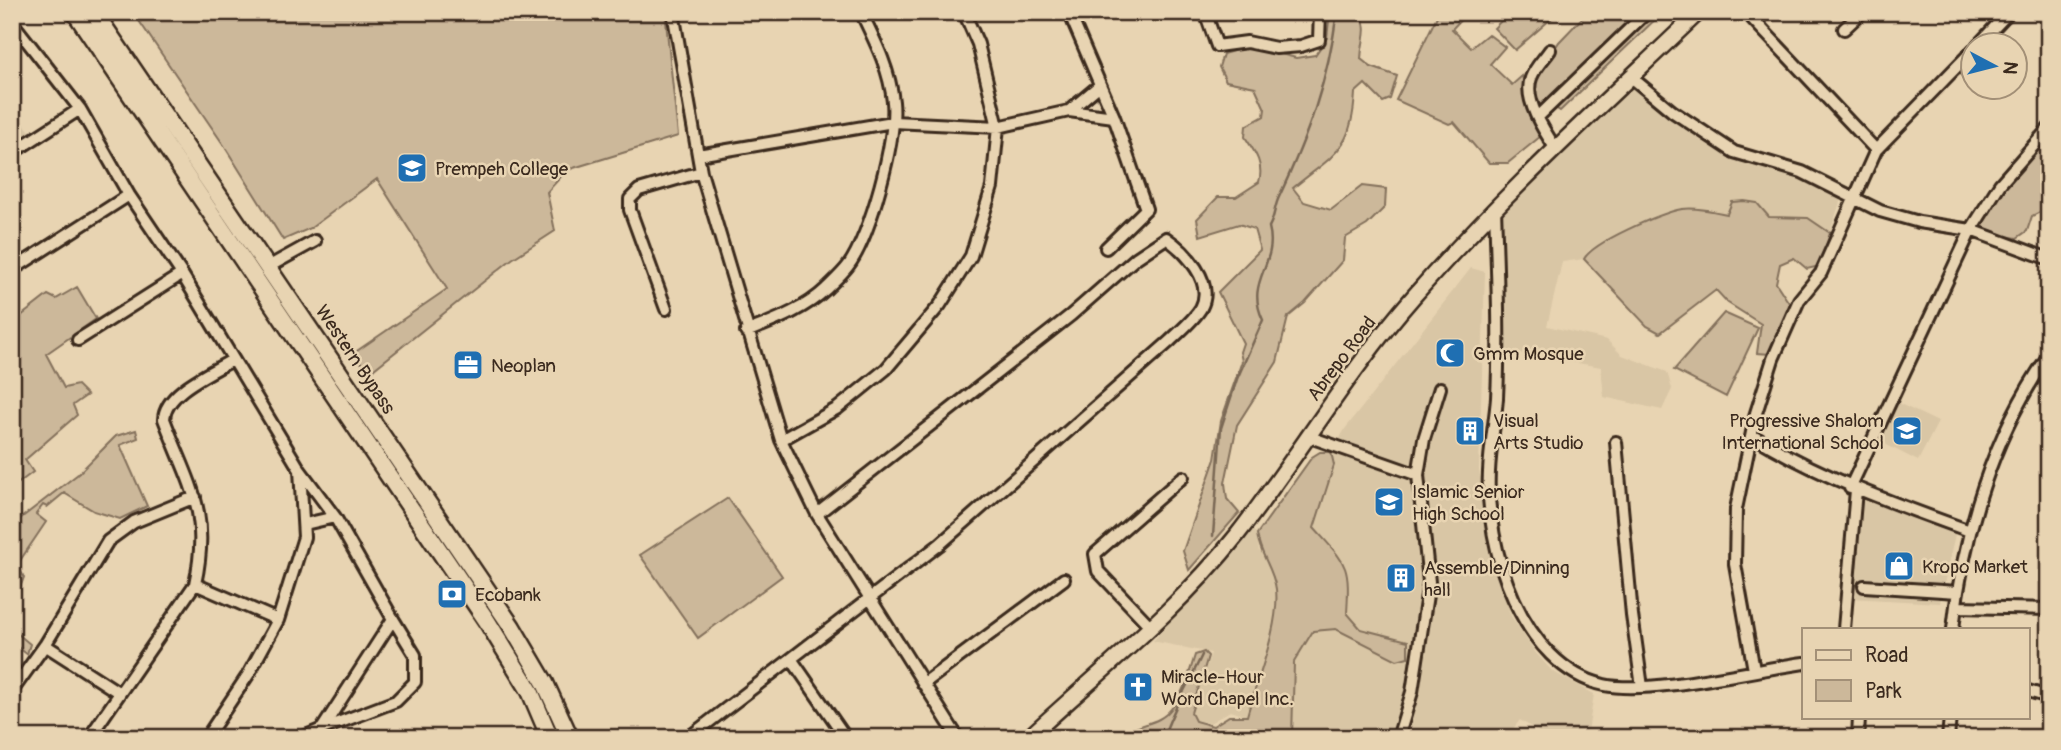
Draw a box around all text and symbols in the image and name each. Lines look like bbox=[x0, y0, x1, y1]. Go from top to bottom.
north arrow bbox=[1960, 32, 2030, 102]
text: N bbox=[1997, 60, 2023, 76]
school or university icon: Prempeh College bbox=[395, 151, 429, 185]
place label: Prempeh College bbox=[435, 157, 569, 181]
street label: Western Bypass bbox=[310, 300, 401, 419]
street label: Abrepo Road bbox=[1302, 311, 1381, 406]
mosque icon: Gmm Mosque bbox=[1433, 336, 1467, 370]
place label: Gmm Mosque bbox=[1473, 342, 1584, 366]
office icon: Neoplan bbox=[451, 348, 485, 382]
place label: Neoplan bbox=[491, 354, 556, 378]
place label: Visual Arts Studio bbox=[1493, 409, 1584, 455]
place label: Progressive Shalom International School bbox=[1721, 409, 1884, 455]
building icon: Visual Arts Studio bbox=[1453, 414, 1487, 448]
school or university icon: Progressive Shalom International School bbox=[1890, 414, 1924, 448]
place label: Islamic Senior High School bbox=[1412, 480, 1525, 526]
school or university icon: Islamic Senior High School bbox=[1372, 485, 1406, 519]
shop icon: Kropo Market bbox=[1882, 549, 1916, 583]
place label: Kropo Market bbox=[1922, 555, 2028, 579]
place label: Assemble/Dinning hall bbox=[1424, 556, 1570, 602]
building icon: Assemble/Dinning hall bbox=[1384, 561, 1418, 595]
bank icon: Ecobank bbox=[435, 577, 469, 611]
place label: Ecobank bbox=[475, 583, 541, 607]
legend bbox=[1802, 628, 2030, 718]
text: Road bbox=[1865, 642, 1909, 669]
place label: Miracle-Hour Word Chapel Inc. bbox=[1161, 665, 1294, 711]
church icon: Miracle-Hour Word Chapel Inc. bbox=[1121, 670, 1155, 704]
text: Park bbox=[1865, 678, 1902, 705]

